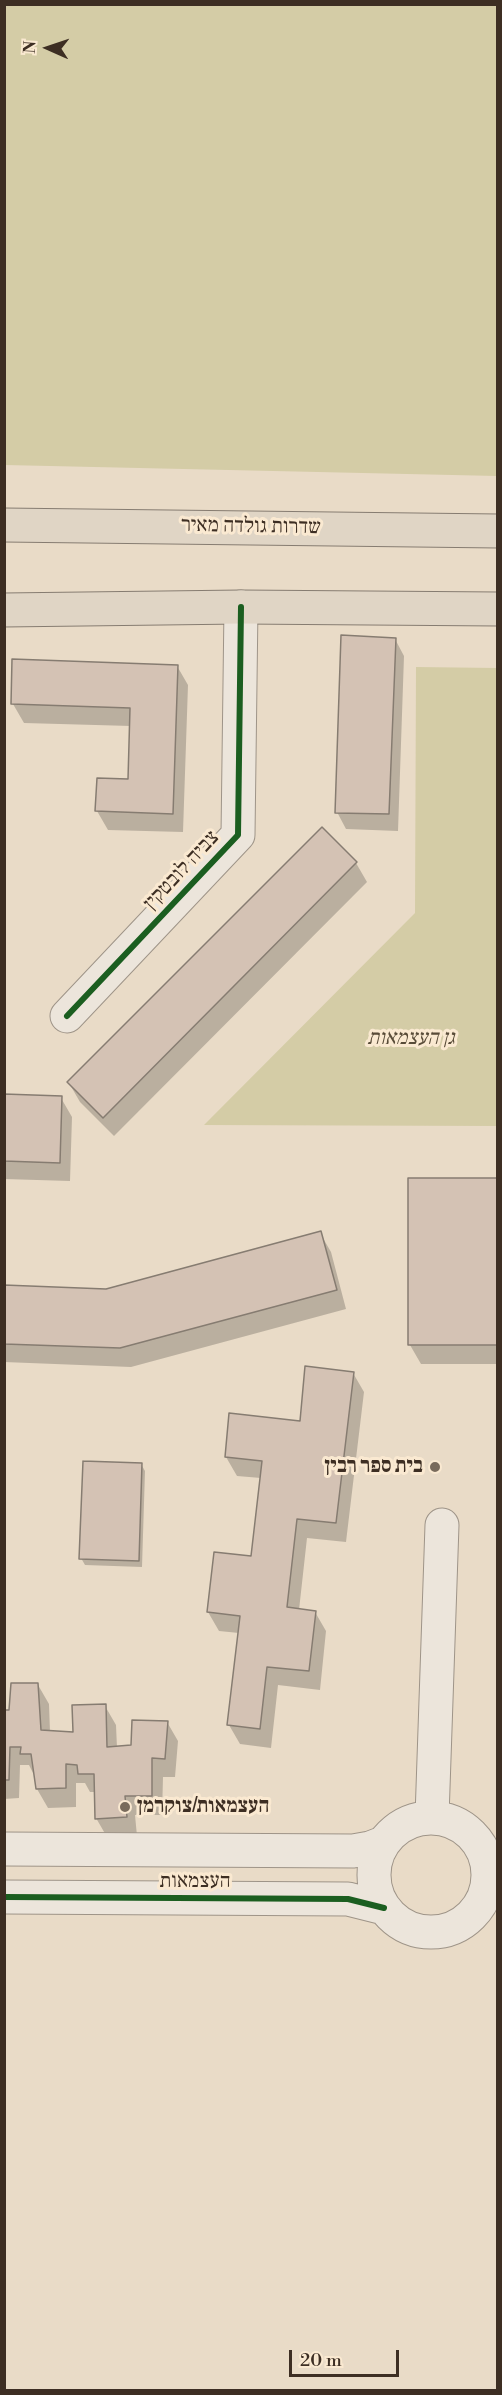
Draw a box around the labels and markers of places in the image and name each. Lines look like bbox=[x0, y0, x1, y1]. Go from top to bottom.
place label: בית ספר רבין bbox=[324, 1454, 423, 1480]
marker: בית ספר רבין bbox=[428, 1460, 442, 1474]
place label: העצמאות/צוקרמן bbox=[137, 1794, 269, 1820]
marker: העצמאות/צוקרמן bbox=[118, 1800, 132, 1814]

